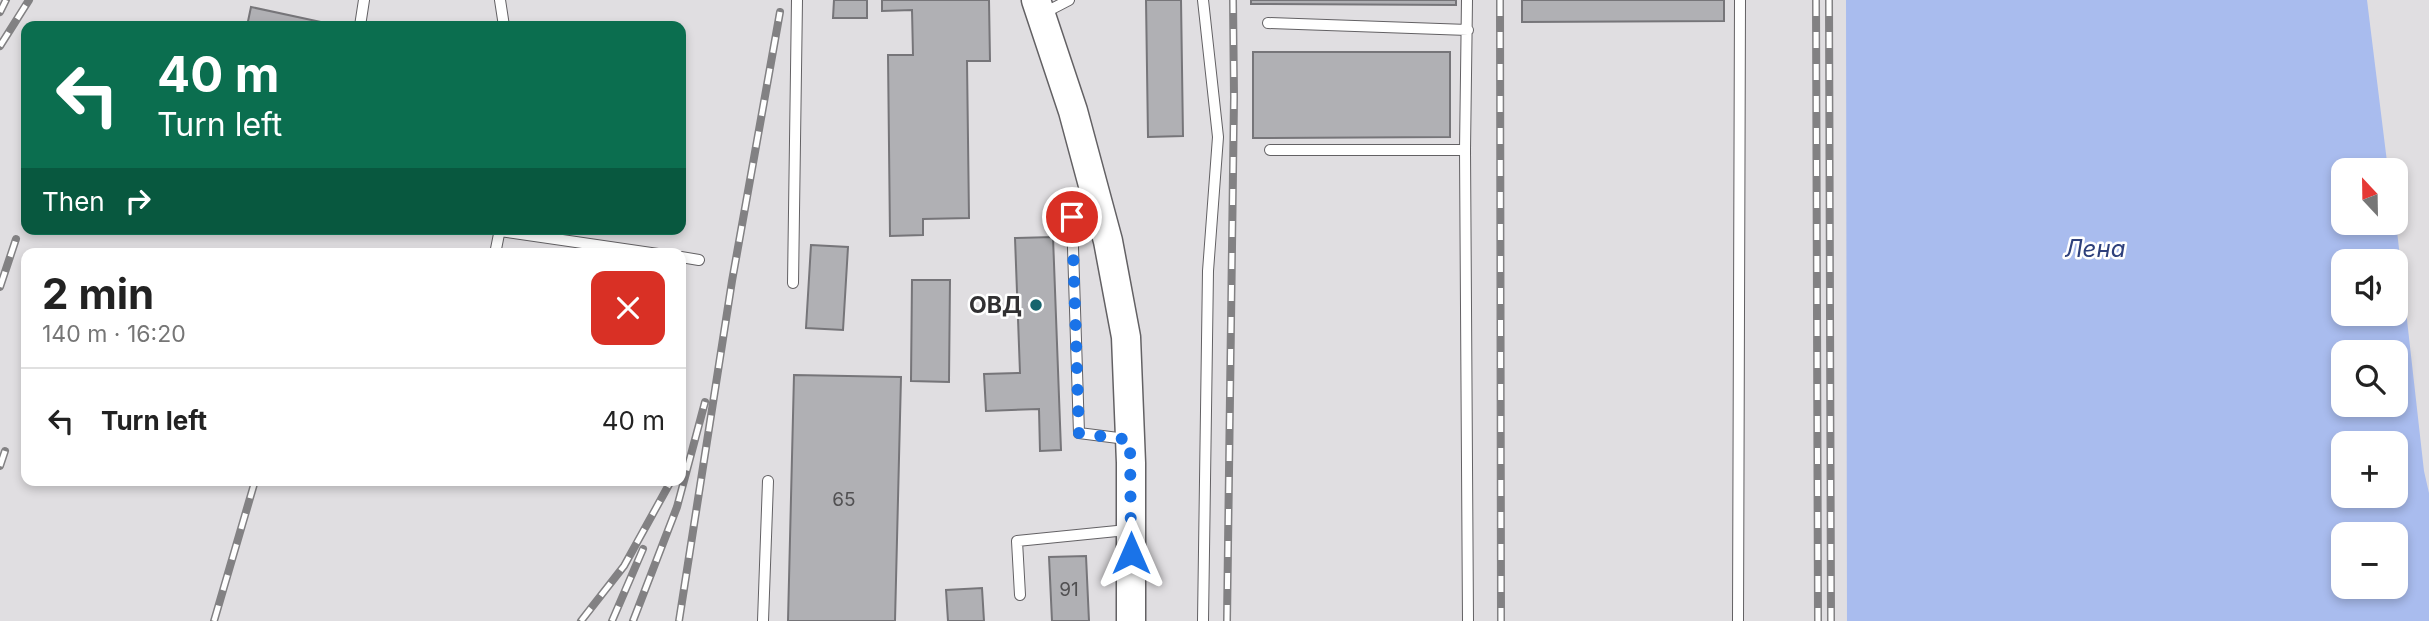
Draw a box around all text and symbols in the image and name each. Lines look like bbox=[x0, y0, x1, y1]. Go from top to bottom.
text: 40 m bbox=[157, 45, 280, 104]
icon: left bbox=[42, 49, 133, 140]
text: Turn left bbox=[157, 105, 282, 144]
north arrow bbox=[2331, 158, 2408, 234]
map controls bbox=[2331, 158, 2408, 599]
icon: right bbox=[119, 182, 157, 220]
text: Then bbox=[42, 186, 105, 217]
pin bbox=[1042, 187, 1102, 247]
icon: arrive bbox=[1053, 198, 1091, 236]
water label: Лена bbox=[2065, 234, 2125, 263]
button: sound bbox=[2331, 249, 2408, 326]
text: 2 min bbox=[42, 268, 154, 319]
button: close bbox=[591, 271, 665, 345]
place label: ОВД bbox=[969, 291, 1022, 319]
marker: ОВД bbox=[1028, 297, 1044, 313]
text: 140 m · 16:20 bbox=[42, 320, 186, 348]
button: search bbox=[2331, 340, 2408, 417]
icon: left bbox=[42, 402, 80, 440]
text: Turn left bbox=[101, 405, 207, 436]
text: 40 m bbox=[602, 405, 665, 436]
button: + bbox=[2331, 431, 2408, 508]
house number: 65 bbox=[832, 488, 856, 511]
position arrow bbox=[1094, 516, 1168, 590]
button: − bbox=[2331, 522, 2408, 599]
house number: 91 bbox=[1059, 578, 1079, 601]

